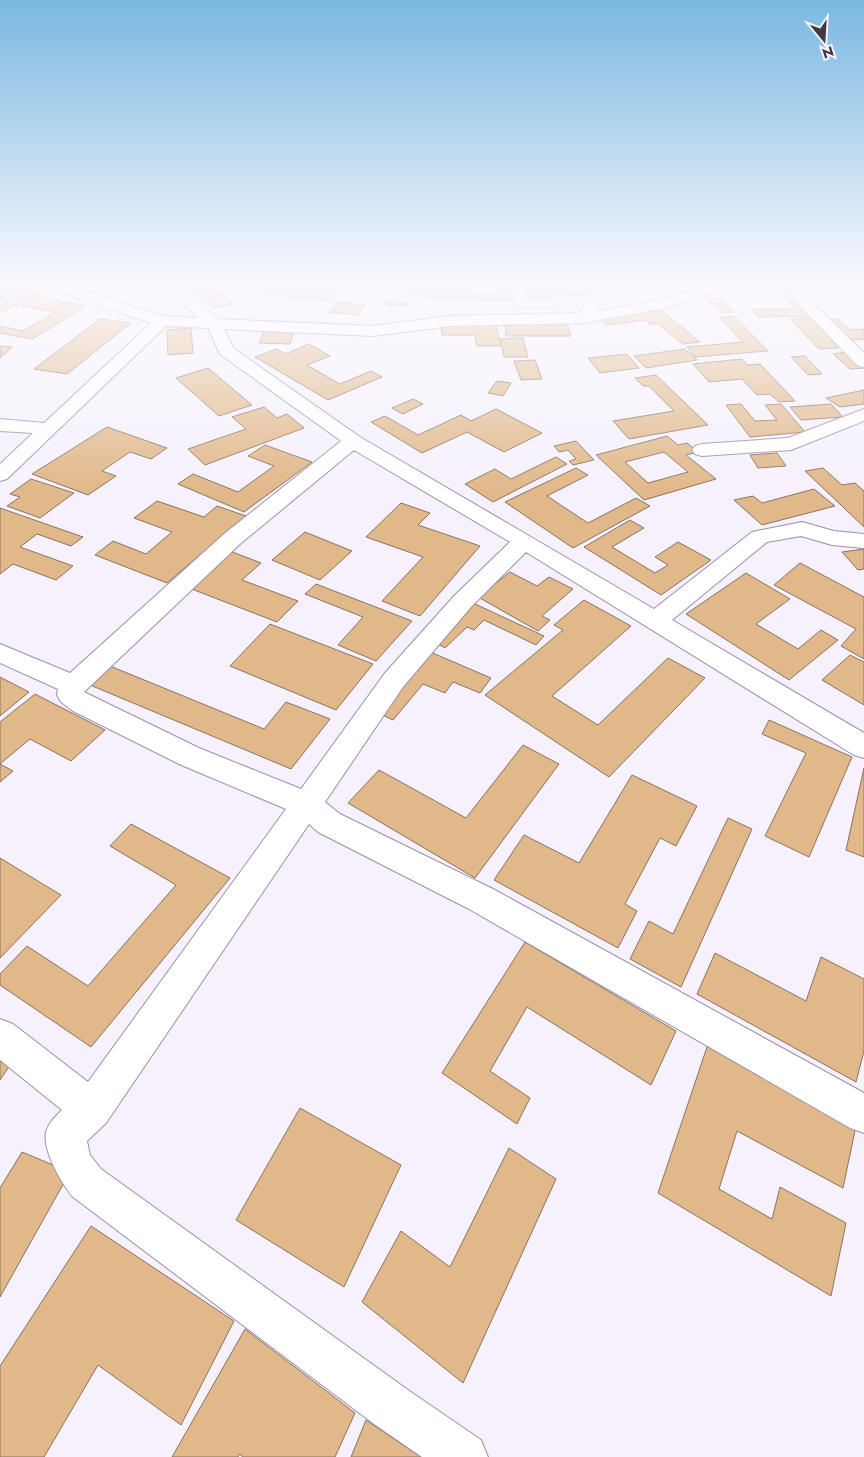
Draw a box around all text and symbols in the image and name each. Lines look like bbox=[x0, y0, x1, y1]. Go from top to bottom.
north arrow bbox=[799, 15, 849, 65]
text: N bbox=[820, 41, 836, 64]

